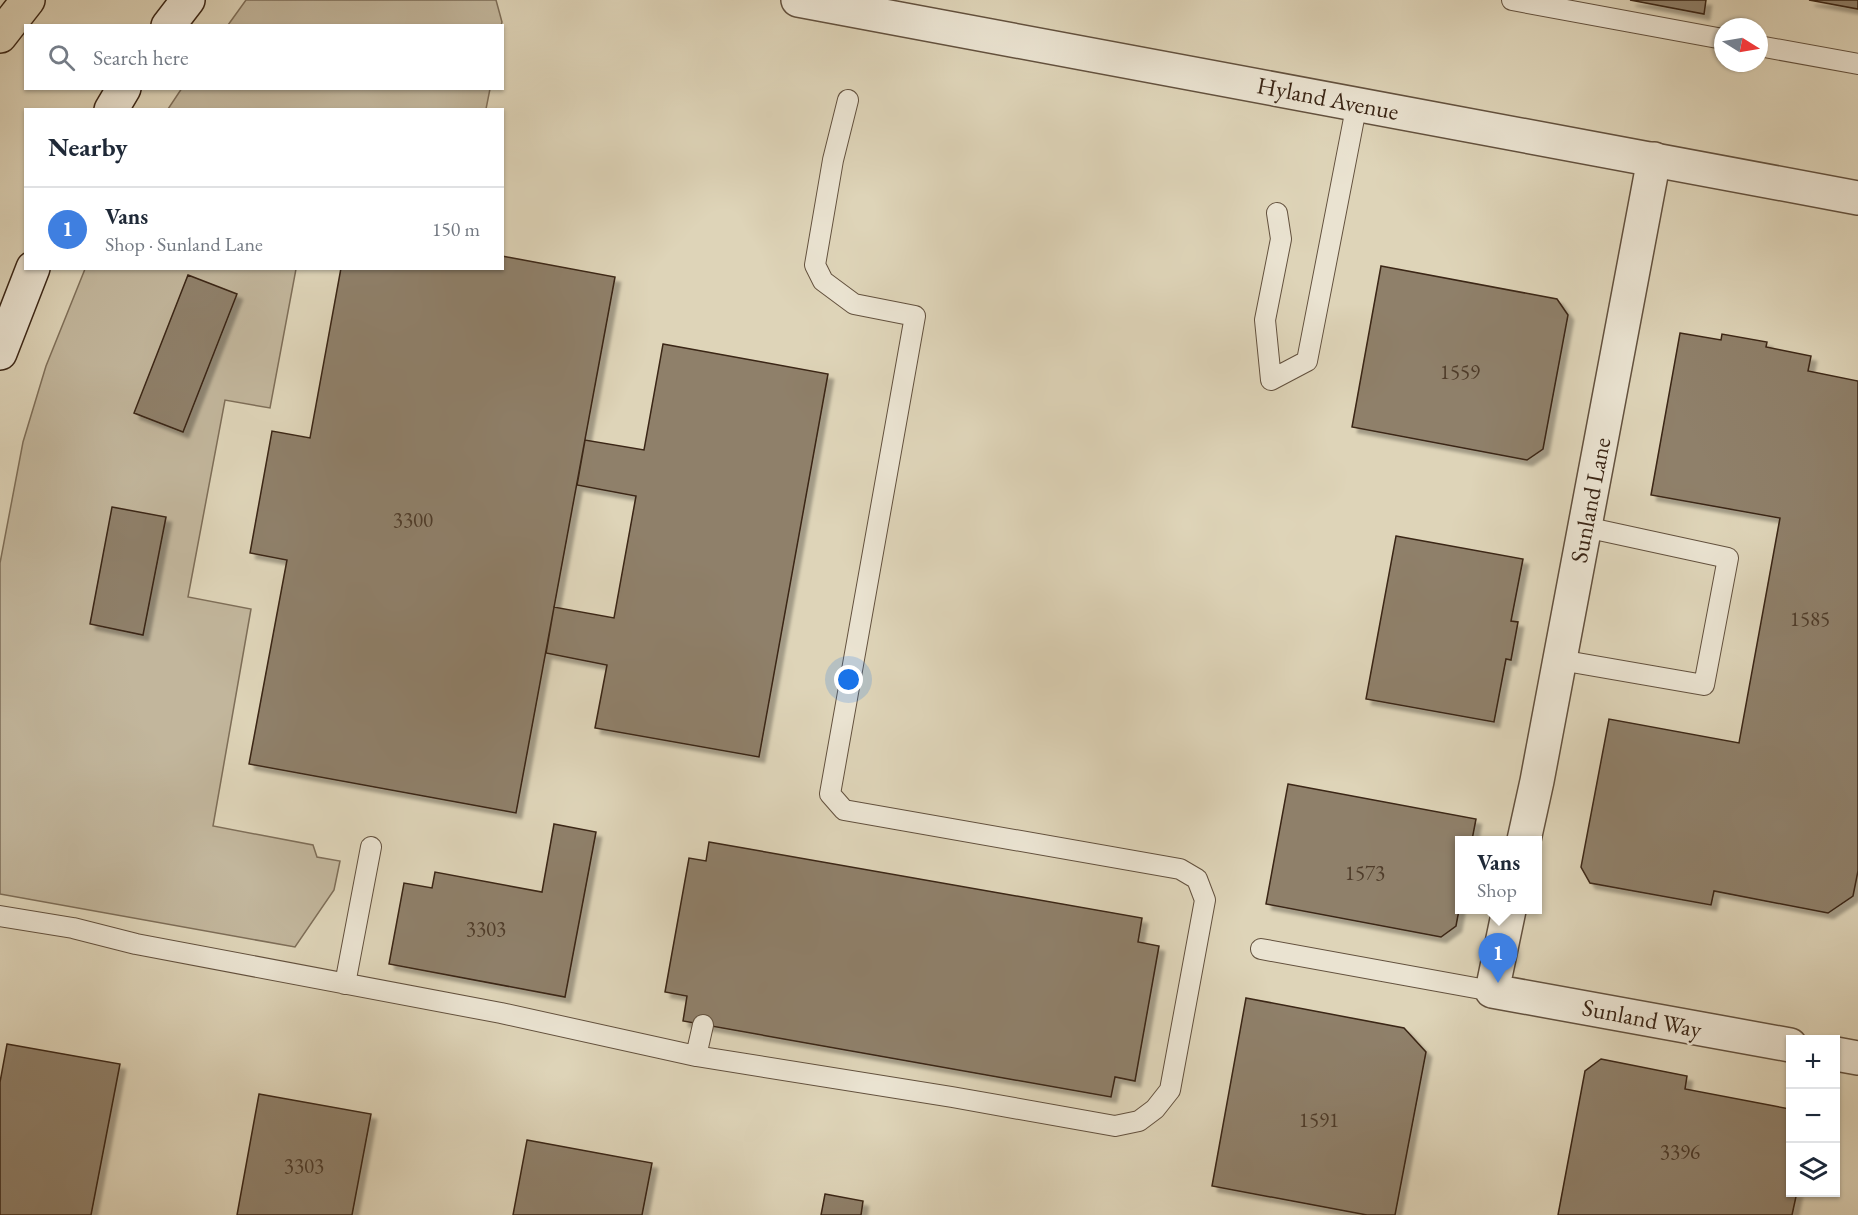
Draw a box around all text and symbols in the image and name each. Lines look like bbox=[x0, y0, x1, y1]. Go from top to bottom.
north arrow bbox=[1714, 18, 1768, 72]
search box bbox=[24, 24, 504, 90]
icon: search bbox=[45, 41, 78, 74]
text: Search here bbox=[93, 43, 188, 72]
street label: Hyland Avenue bbox=[1254, 69, 1402, 127]
text: Nearby bbox=[48, 130, 128, 164]
text: Vans bbox=[105, 202, 148, 231]
text: 1 bbox=[62, 216, 73, 242]
text: 150 m bbox=[432, 216, 480, 242]
text: Shop · Sunland Lane bbox=[105, 231, 263, 257]
house number: 1559 bbox=[1440, 358, 1480, 385]
street label: Sunland Lane bbox=[1563, 435, 1617, 565]
house number: 3300 bbox=[393, 506, 433, 533]
house number: 1585 bbox=[1790, 605, 1830, 632]
your location bbox=[834, 665, 863, 694]
popup bbox=[1455, 836, 1542, 914]
text: Vans bbox=[1477, 848, 1520, 877]
house number: 1573 bbox=[1345, 859, 1385, 886]
text: Shop bbox=[1477, 877, 1517, 903]
house number: 3303 bbox=[466, 915, 506, 942]
pin: 1 bbox=[1478, 934, 1518, 983]
street label: Sunland Way bbox=[1580, 991, 1705, 1045]
map controls bbox=[1786, 1035, 1840, 1197]
button: + bbox=[1786, 1035, 1840, 1089]
button: − bbox=[1786, 1089, 1840, 1143]
house number: 1591 bbox=[1299, 1106, 1339, 1133]
house number: 3396 bbox=[1660, 1138, 1700, 1165]
button: layers bbox=[1786, 1143, 1840, 1197]
house number: 3303 bbox=[284, 1152, 324, 1179]

